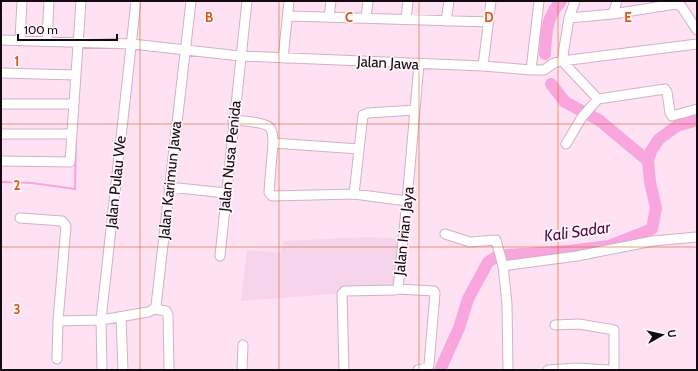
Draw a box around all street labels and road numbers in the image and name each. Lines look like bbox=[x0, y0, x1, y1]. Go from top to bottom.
street label: Jalan Jawa bbox=[356, 52, 420, 74]
street label: Jalan Nusa Penida bbox=[215, 99, 245, 213]
street label: Jalan Karimun Jawa bbox=[155, 119, 185, 241]
street label: Jalan Pulau We bbox=[102, 135, 130, 230]
street label: Jalan Irian Jaya bbox=[390, 185, 418, 277]

